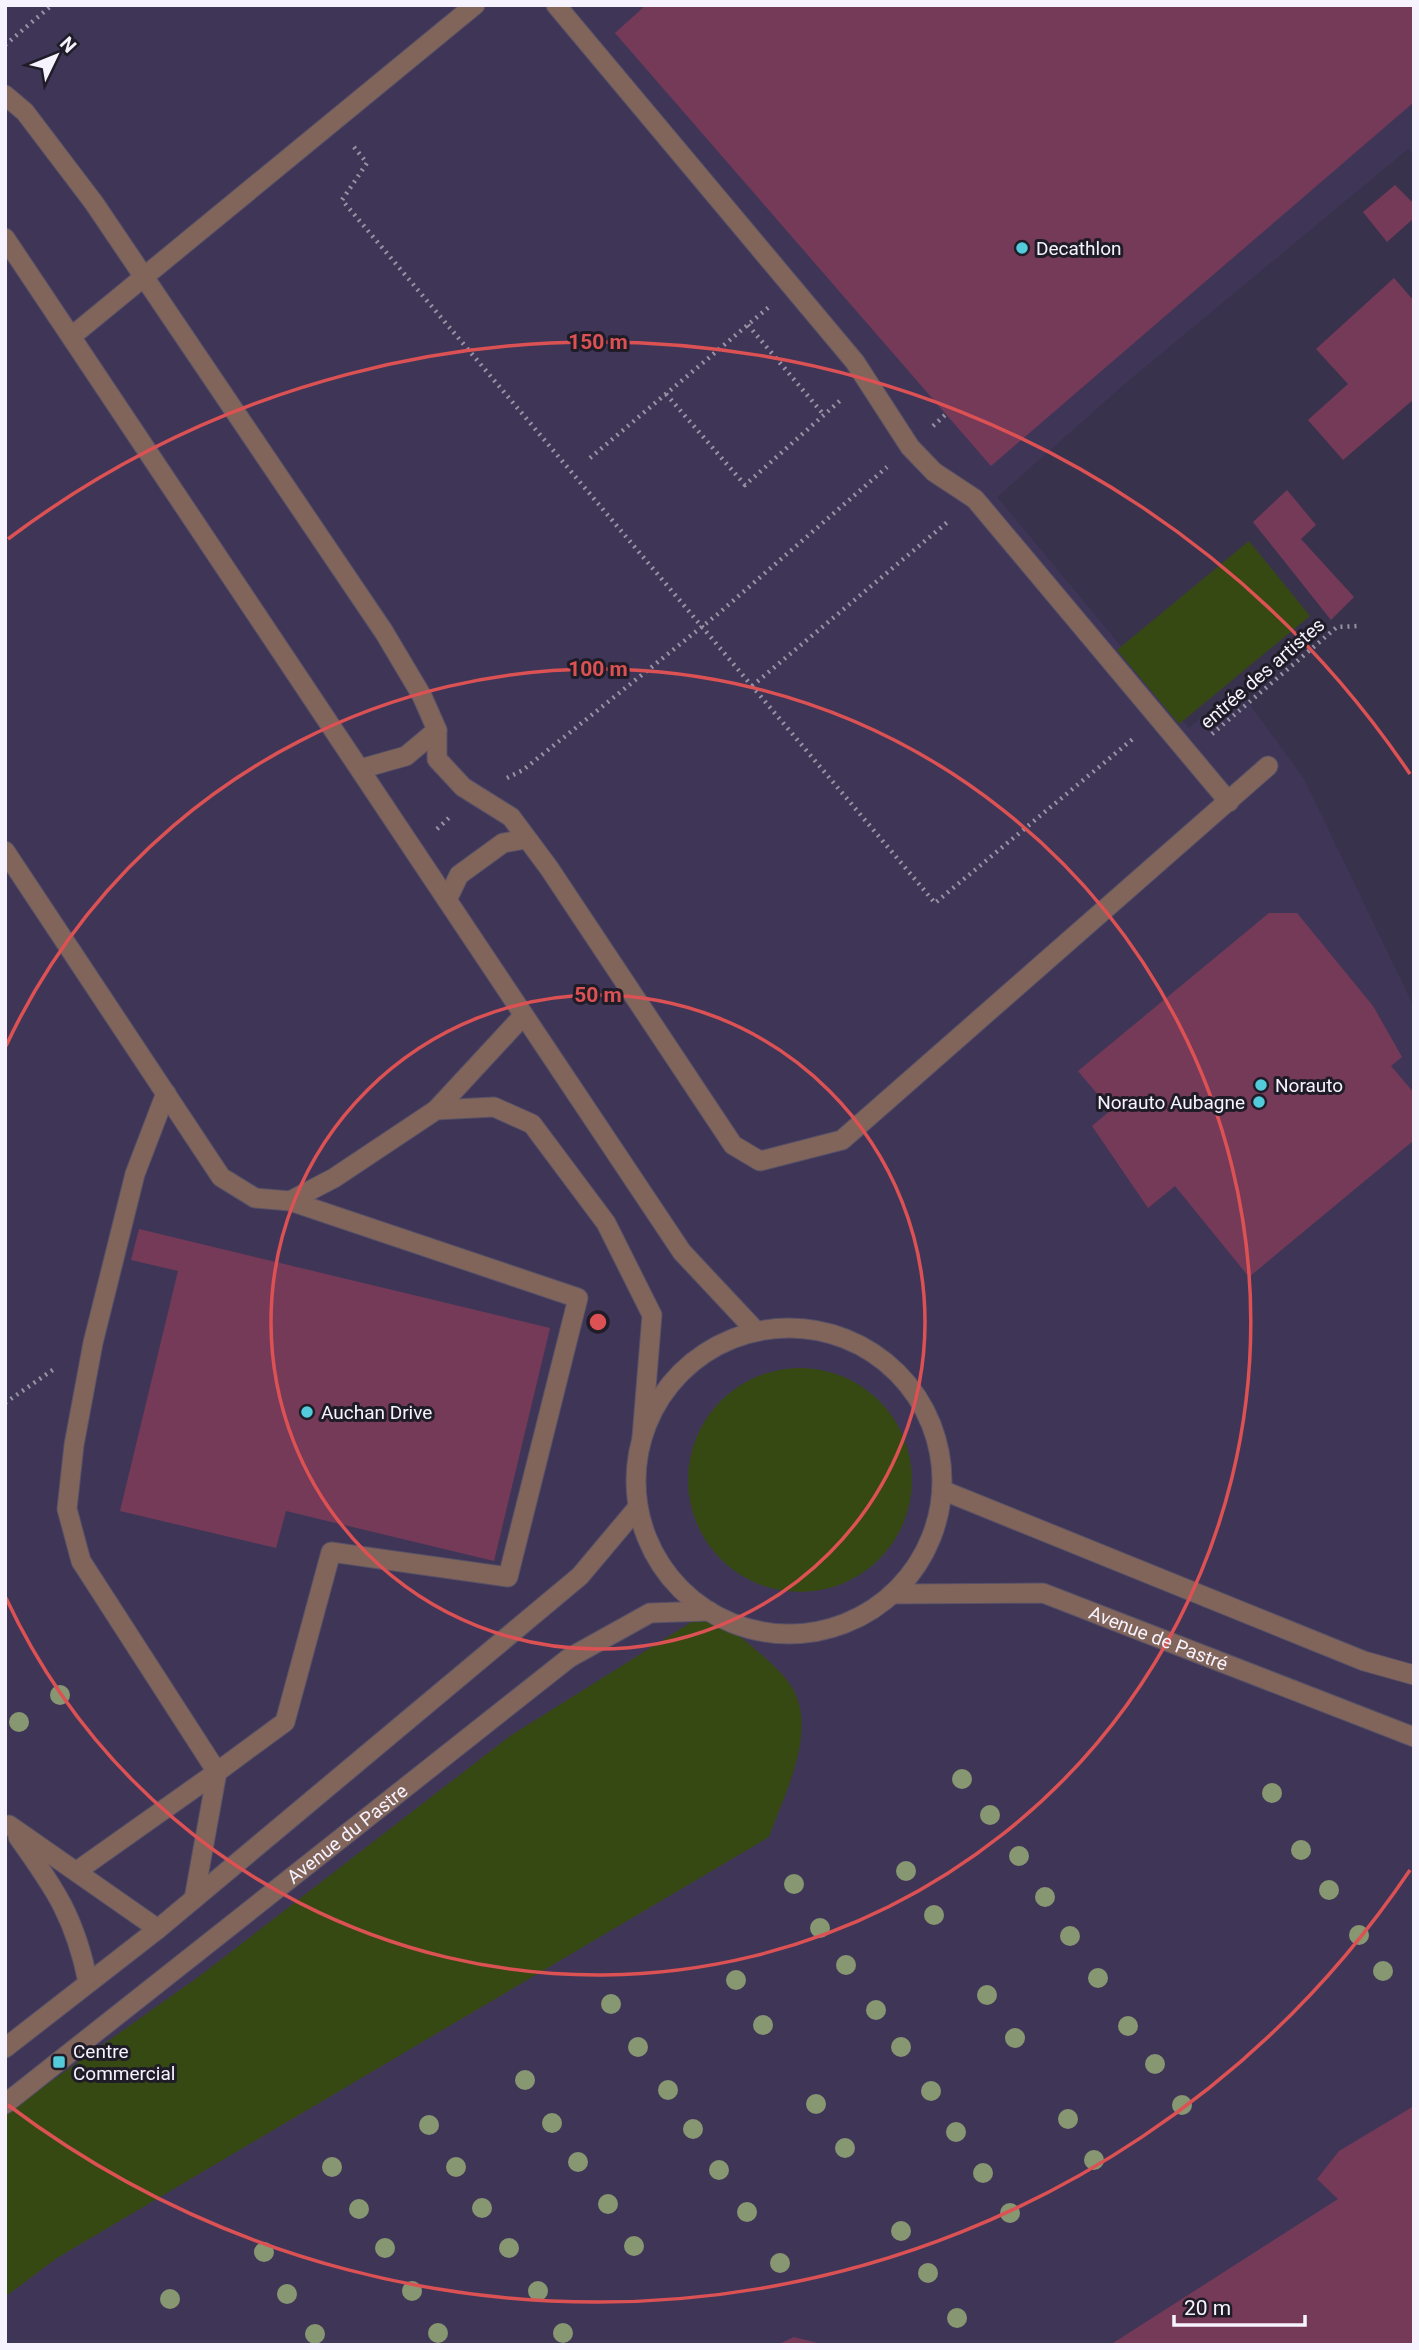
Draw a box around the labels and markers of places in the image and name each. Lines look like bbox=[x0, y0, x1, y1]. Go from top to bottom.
place label: Decathlon bbox=[1036, 237, 1121, 260]
marker: Decathlon bbox=[1014, 240, 1030, 256]
place label: Norauto bbox=[1275, 1074, 1343, 1097]
marker: Norauto bbox=[1253, 1077, 1269, 1093]
place label: Norauto Aubagne bbox=[1097, 1091, 1245, 1114]
marker: Norauto Aubagne bbox=[1251, 1094, 1267, 1110]
centre of rings bbox=[586, 1310, 610, 1334]
place label: Auchan Drive bbox=[321, 1401, 432, 1424]
marker: Auchan Drive bbox=[299, 1404, 315, 1420]
place label: Centre Commercial bbox=[73, 2040, 175, 2085]
marker: Centre Commercial bbox=[51, 2054, 67, 2070]

